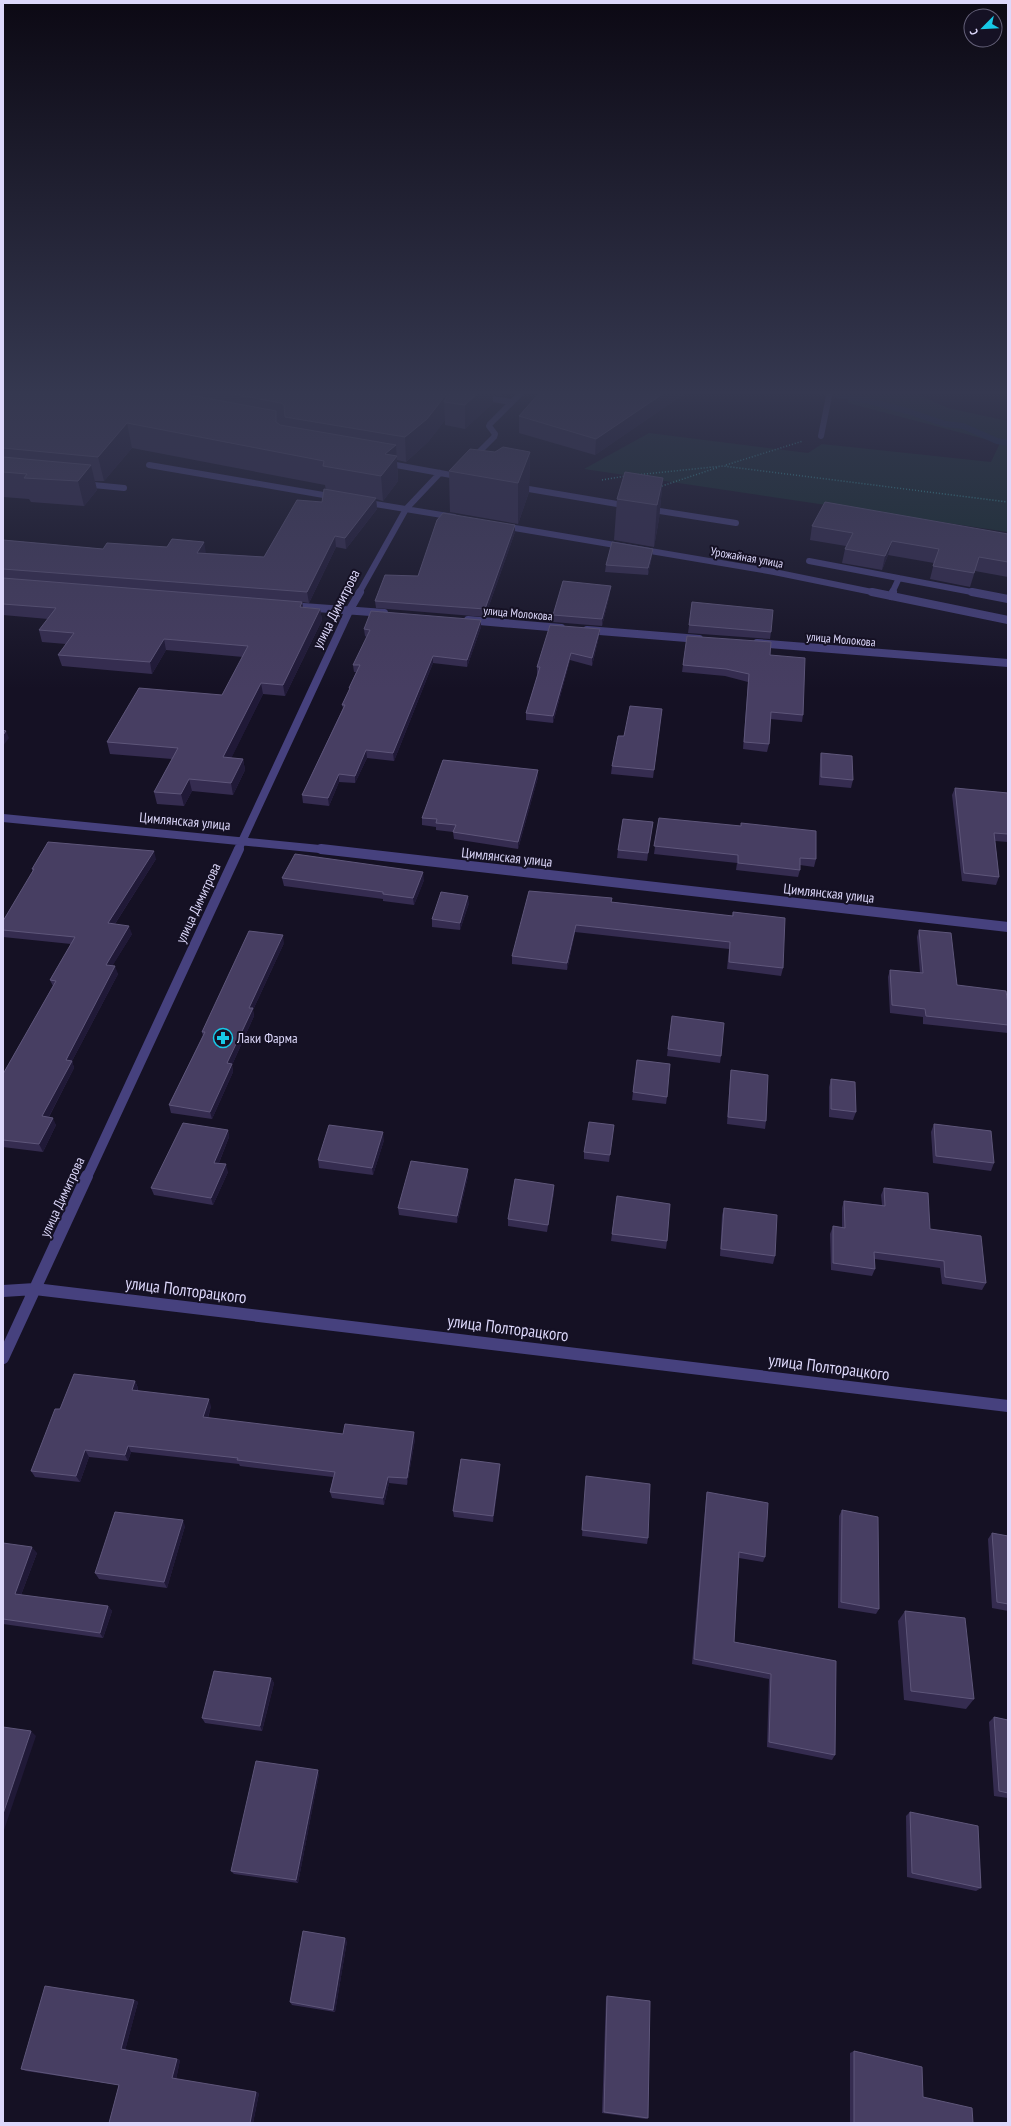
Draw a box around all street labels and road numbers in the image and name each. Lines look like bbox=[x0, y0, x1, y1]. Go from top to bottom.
street label: Урожайная улица bbox=[710, 543, 785, 571]
street label: улица Димитрова bbox=[308, 566, 364, 652]
street label: улица Молокова bbox=[483, 603, 553, 624]
street label: улица Молокова bbox=[806, 629, 876, 650]
street label: Цимлянская улица bbox=[139, 808, 231, 834]
street label: Цимлянская улица bbox=[461, 843, 553, 871]
street label: улица Димитрова bbox=[172, 860, 224, 946]
street label: Цимлянская улица bbox=[783, 879, 875, 907]
street label: улица Димитрова bbox=[36, 1154, 88, 1240]
street label: улица Полторацкого bbox=[124, 1272, 248, 1308]
street label: улица Полторацкого bbox=[446, 1310, 570, 1346]
street label: улица Полторацкого bbox=[767, 1349, 891, 1385]

